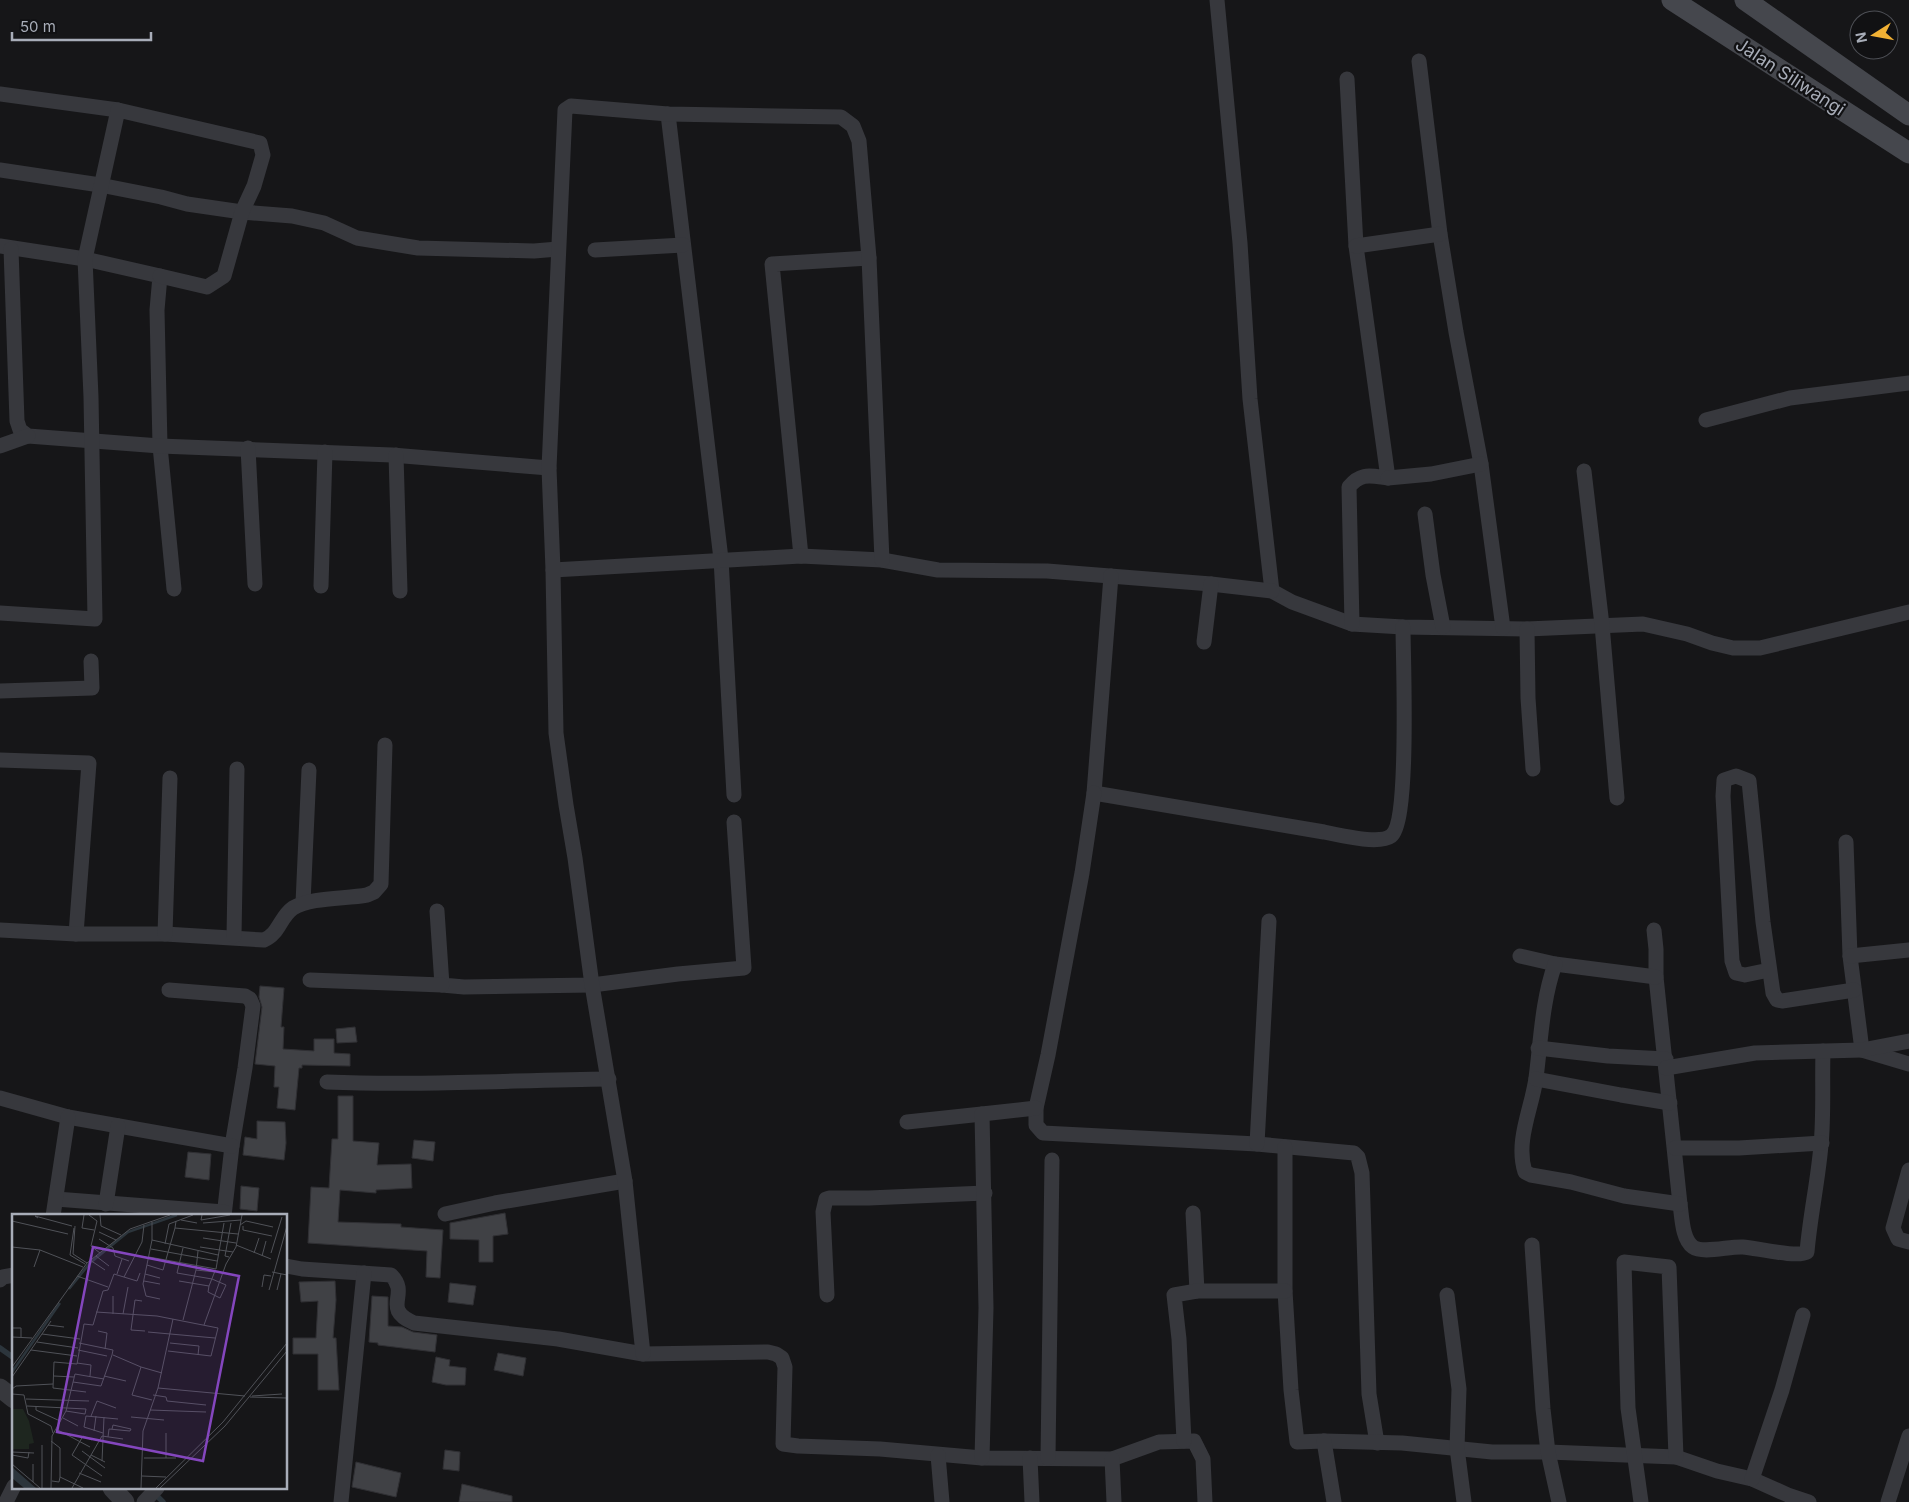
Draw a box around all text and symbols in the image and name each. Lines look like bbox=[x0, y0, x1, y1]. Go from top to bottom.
scale bar bbox=[12, 10, 151, 42]
north arrow bbox=[1849, 10, 1899, 60]
text: 50 m bbox=[20, 17, 56, 36]
text: N bbox=[1851, 31, 1870, 44]
street label: Jalan Siliwangi bbox=[1732, 33, 1849, 120]
inset map bbox=[12, 1214, 288, 1490]

